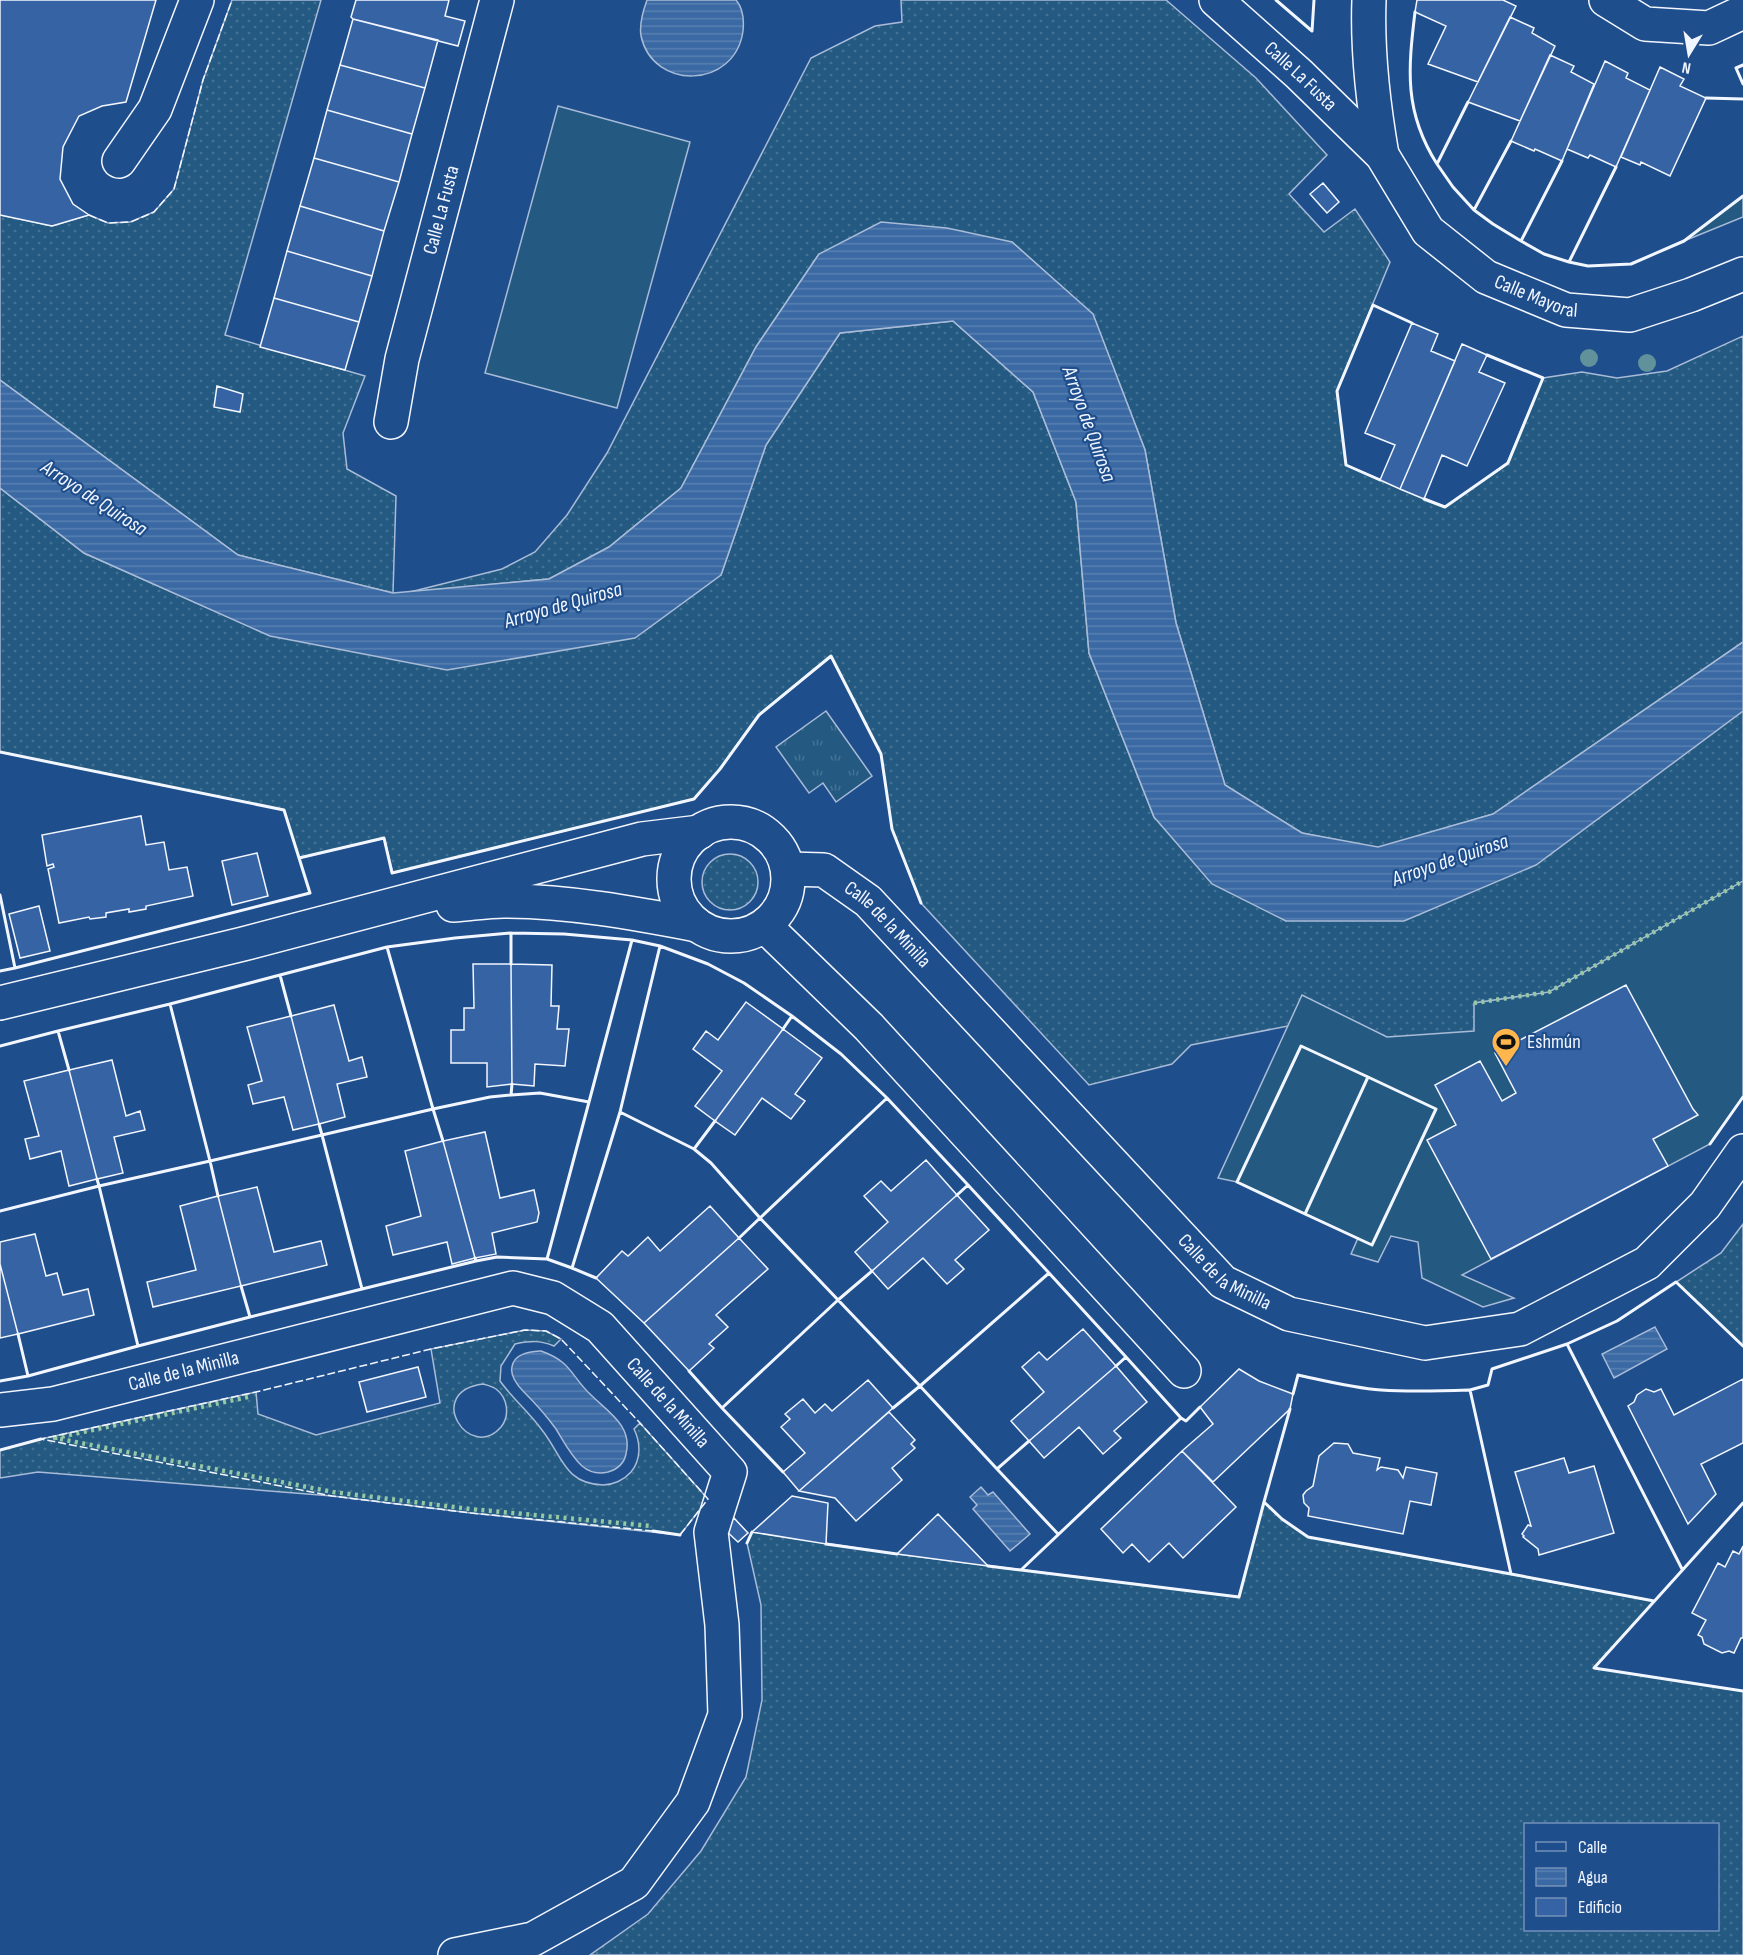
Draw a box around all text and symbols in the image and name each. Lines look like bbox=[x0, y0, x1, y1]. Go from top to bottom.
north arrow bbox=[1659, 24, 1719, 84]
street label: Calle La Fusta bbox=[1259, 37, 1342, 116]
text: N bbox=[1680, 57, 1692, 77]
street label: Calle La Fusta bbox=[418, 163, 465, 257]
street label: Calle Mayoral bbox=[1491, 270, 1578, 323]
water label: Arroyo de Quirosa bbox=[1056, 362, 1122, 486]
water label: Arroyo de Quirosa bbox=[36, 454, 152, 542]
water label: Arroyo de Quirosa bbox=[500, 576, 625, 634]
water label: Arroyo de Quirosa bbox=[1388, 828, 1512, 892]
street label: Calle de la Minilla bbox=[840, 876, 936, 973]
sports icon: Eshmún bbox=[1490, 1026, 1522, 1068]
place label: Eshmún bbox=[1527, 1030, 1581, 1054]
street label: Calle de la Minilla bbox=[1173, 1229, 1275, 1315]
street label: Calle de la Minilla bbox=[126, 1346, 241, 1397]
street label: Calle de la Minilla bbox=[621, 1353, 715, 1453]
legend bbox=[1524, 1823, 1719, 1931]
text: Calle bbox=[1578, 1837, 1607, 1858]
text: Agua bbox=[1577, 1867, 1608, 1888]
text: Edificio bbox=[1578, 1897, 1622, 1918]

